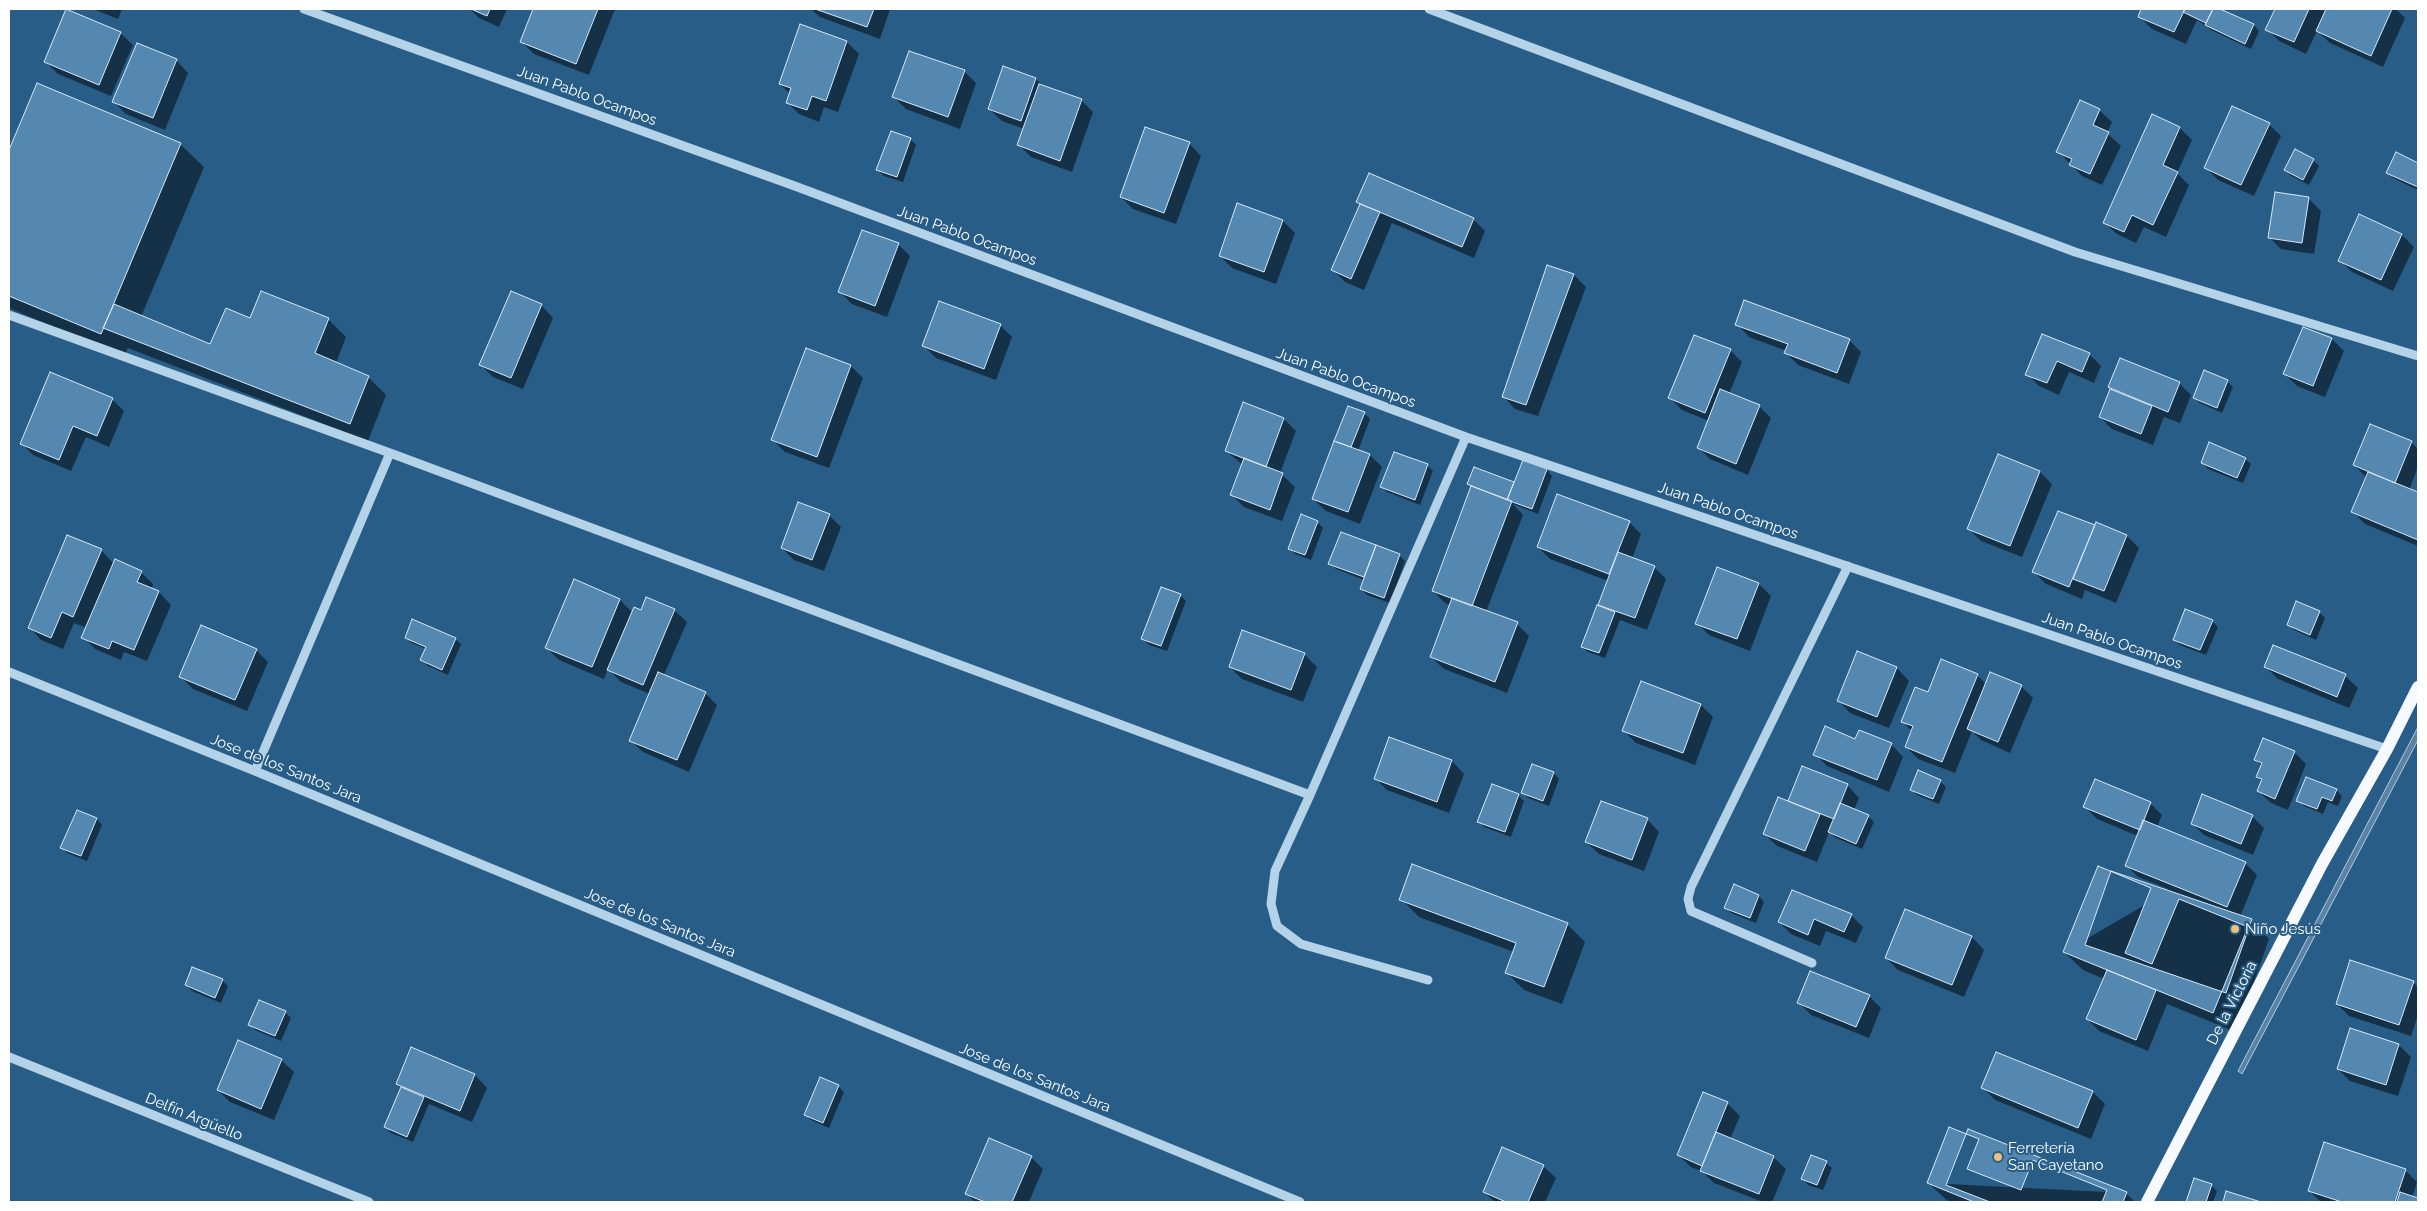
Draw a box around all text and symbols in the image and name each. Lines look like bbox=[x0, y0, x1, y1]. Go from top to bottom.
street label: Juan Pablo Ocampos bbox=[515, 62, 659, 130]
street label: Juan Pablo Ocampos bbox=[895, 202, 1039, 270]
street label: Juan Pablo Ocampos bbox=[1274, 344, 1418, 412]
street label: Juan Pablo Ocampos bbox=[1655, 479, 1801, 543]
street label: Juan Pablo Ocampos bbox=[2039, 609, 2185, 673]
street label: Jose de los Santos Jara bbox=[208, 730, 364, 808]
street label: Jose de los Santos Jara bbox=[582, 884, 738, 962]
place label: Niño Jesús bbox=[2245, 920, 2321, 938]
marker: Niño Jesús bbox=[2229, 923, 2241, 935]
street label: De la Victoria bbox=[2203, 958, 2261, 1048]
street label: Jose de los Santos Jara bbox=[957, 1039, 1113, 1117]
street label: Delfín Argüello bbox=[143, 1089, 245, 1145]
place label: Ferretería San Cayetano bbox=[2008, 1139, 2104, 1174]
marker: Ferretería San Cayetano bbox=[1992, 1151, 2004, 1163]

